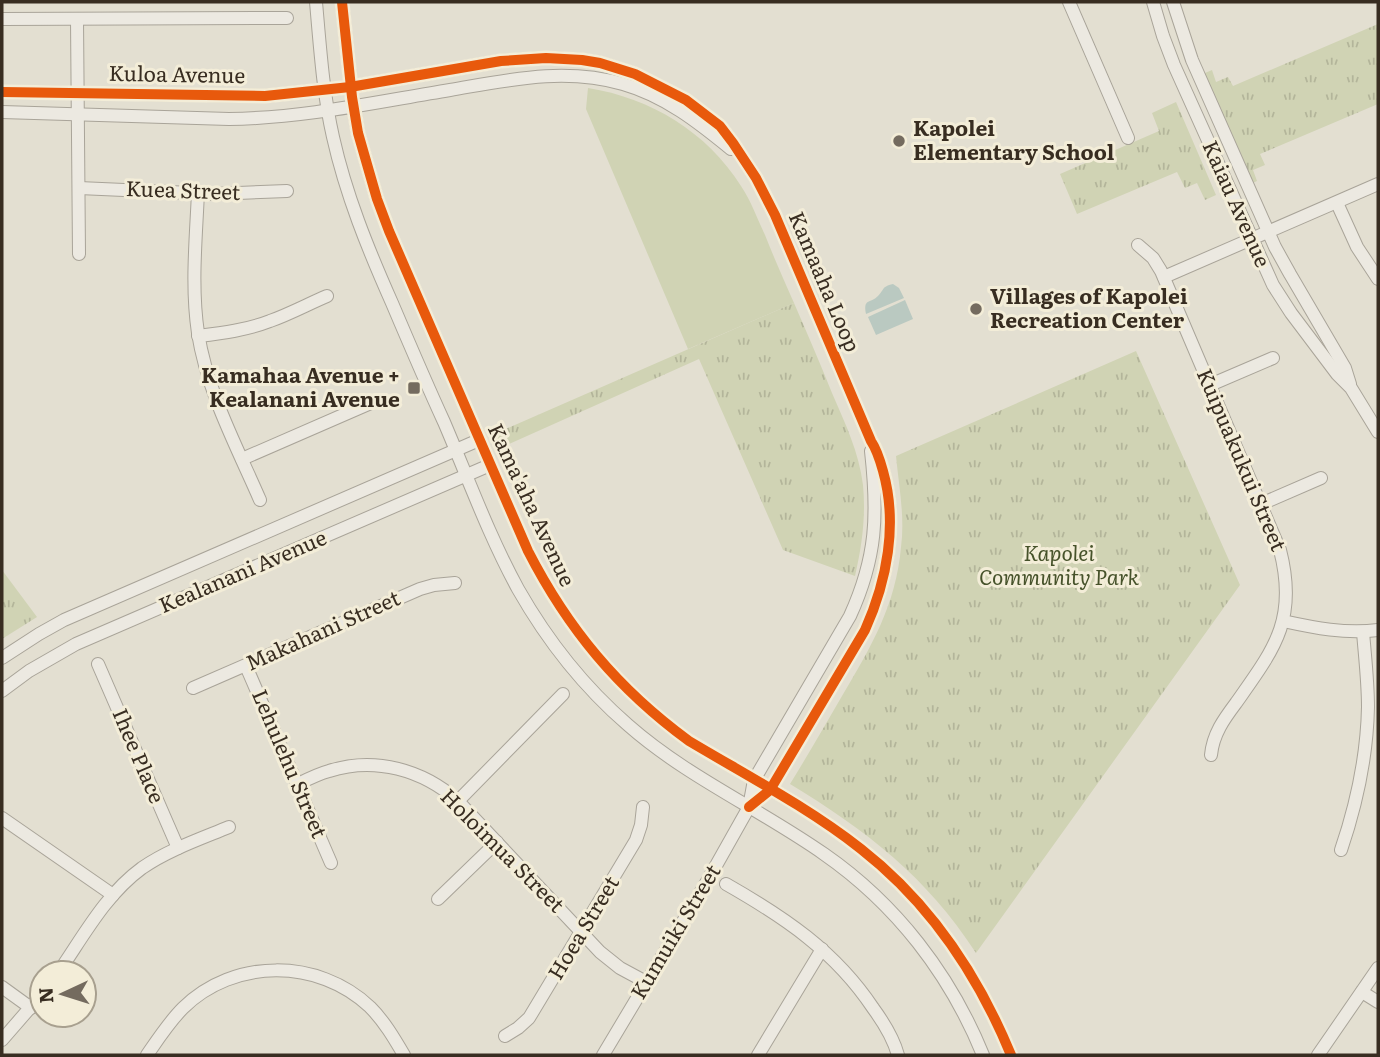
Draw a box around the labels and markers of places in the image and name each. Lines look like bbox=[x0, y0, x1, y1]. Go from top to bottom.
place label: Kapolei Elementary School bbox=[913, 111, 1115, 166]
marker: Kapolei Elementary School bbox=[891, 133, 907, 149]
place label: Villages of Kapolei Recreation Center bbox=[990, 279, 1188, 334]
marker: Villages of Kapolei Recreation Center bbox=[968, 301, 984, 317]
place label: Kamahaa Avenue + Kealanani Avenue bbox=[201, 358, 400, 413]
marker: Kamahaa Avenue + Kealanani Avenue bbox=[406, 380, 422, 396]

